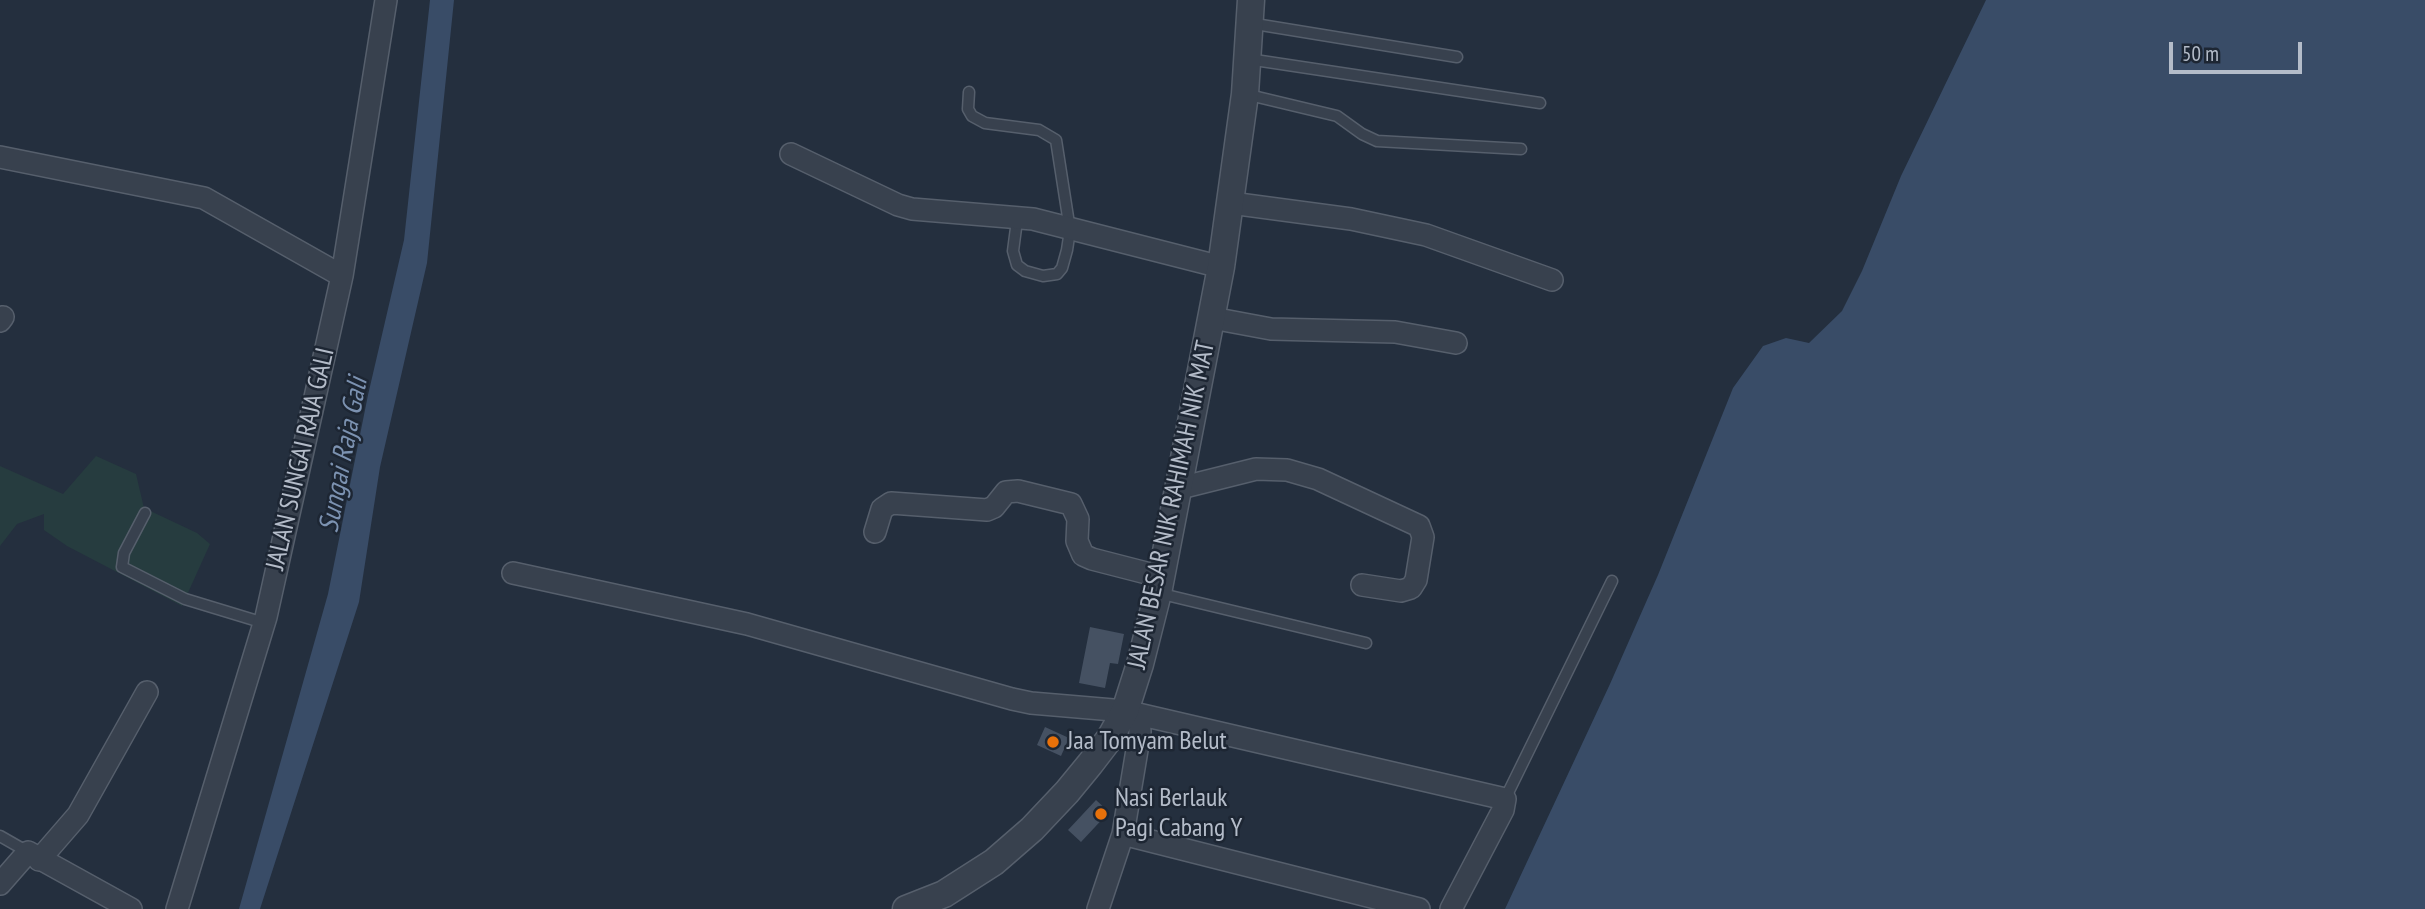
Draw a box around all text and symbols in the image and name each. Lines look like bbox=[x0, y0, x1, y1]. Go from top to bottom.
scale bar bbox=[2173, 28, 2306, 72]
text: 50 m bbox=[2182, 40, 2219, 67]
street label: JALAN BESAR NIK RAHIMAH NIK MAT bbox=[1122, 338, 1222, 672]
street label: JALAN SUNGAI RAJA GALI bbox=[260, 345, 342, 573]
water label: Sungai Raja Gali bbox=[313, 375, 375, 535]
place label: Jaa Tomyam Belut bbox=[1067, 726, 1227, 758]
marker: Jaa Tomyam Belut bbox=[1045, 734, 1061, 750]
place label: Nasi Berlauk Pagi Cabang Y bbox=[1115, 783, 1242, 844]
marker: Nasi Berlauk Pagi Cabang Y bbox=[1093, 806, 1109, 822]

